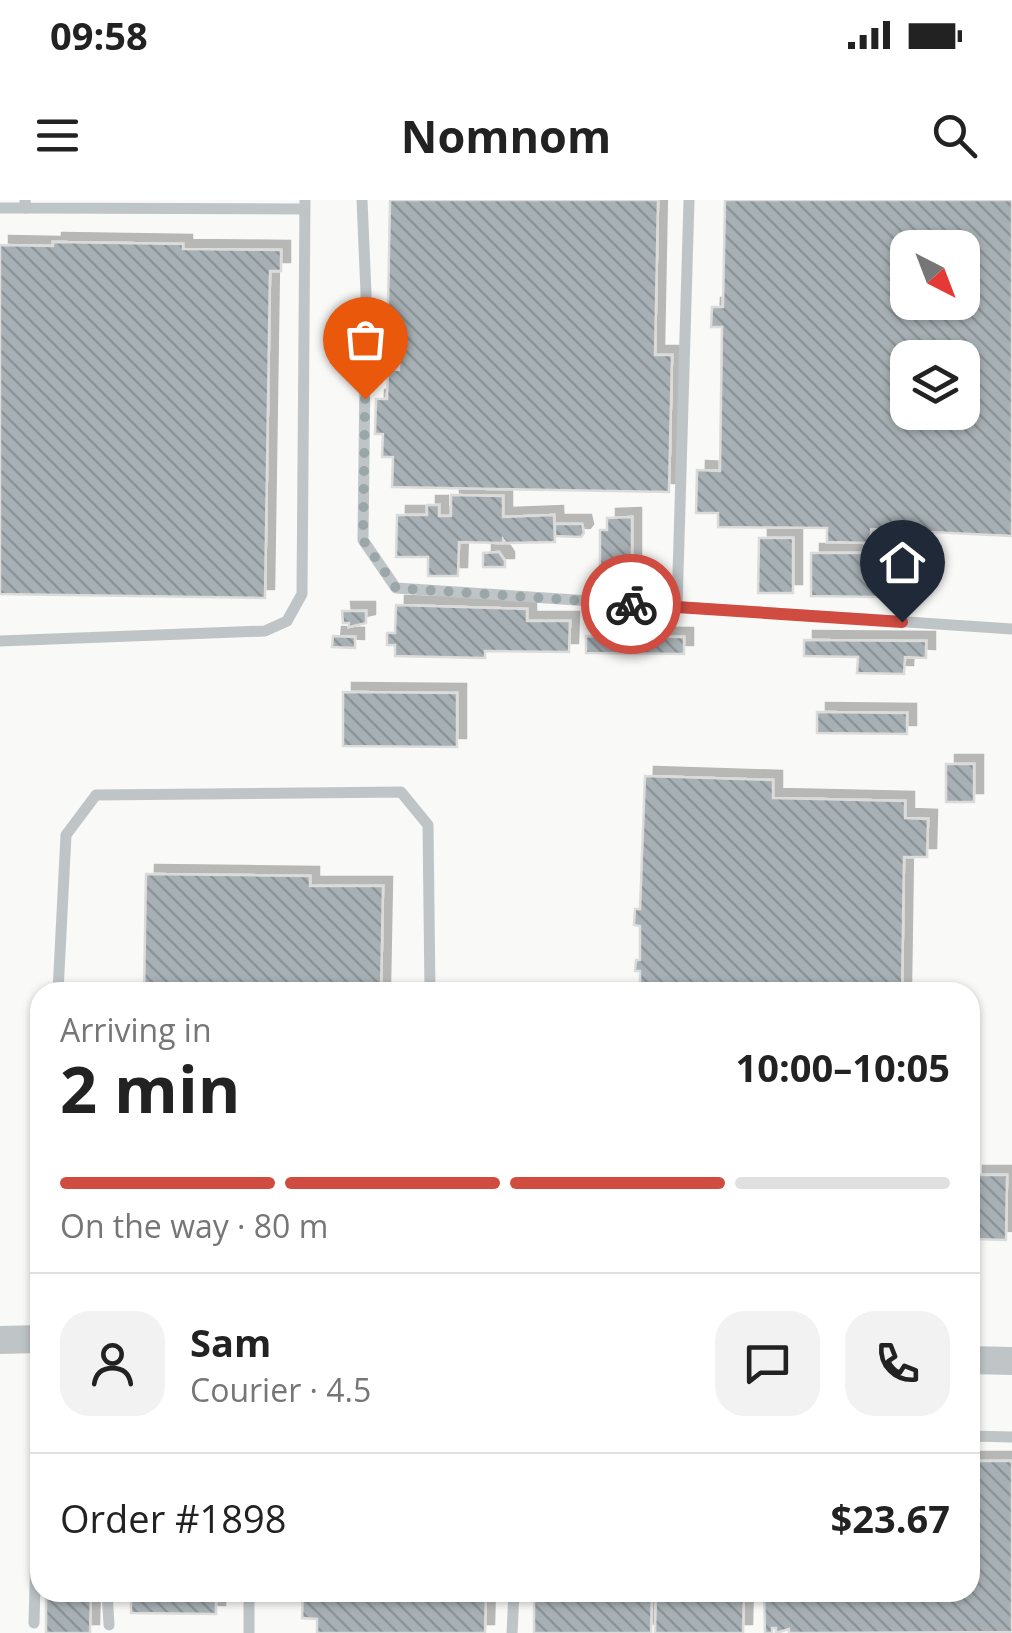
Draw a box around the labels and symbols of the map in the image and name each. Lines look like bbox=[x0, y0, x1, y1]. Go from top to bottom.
north arrow bbox=[890, 230, 980, 320]
pin bbox=[323, 297, 408, 400]
pin bbox=[860, 520, 945, 623]
courier bbox=[581, 554, 681, 654]

